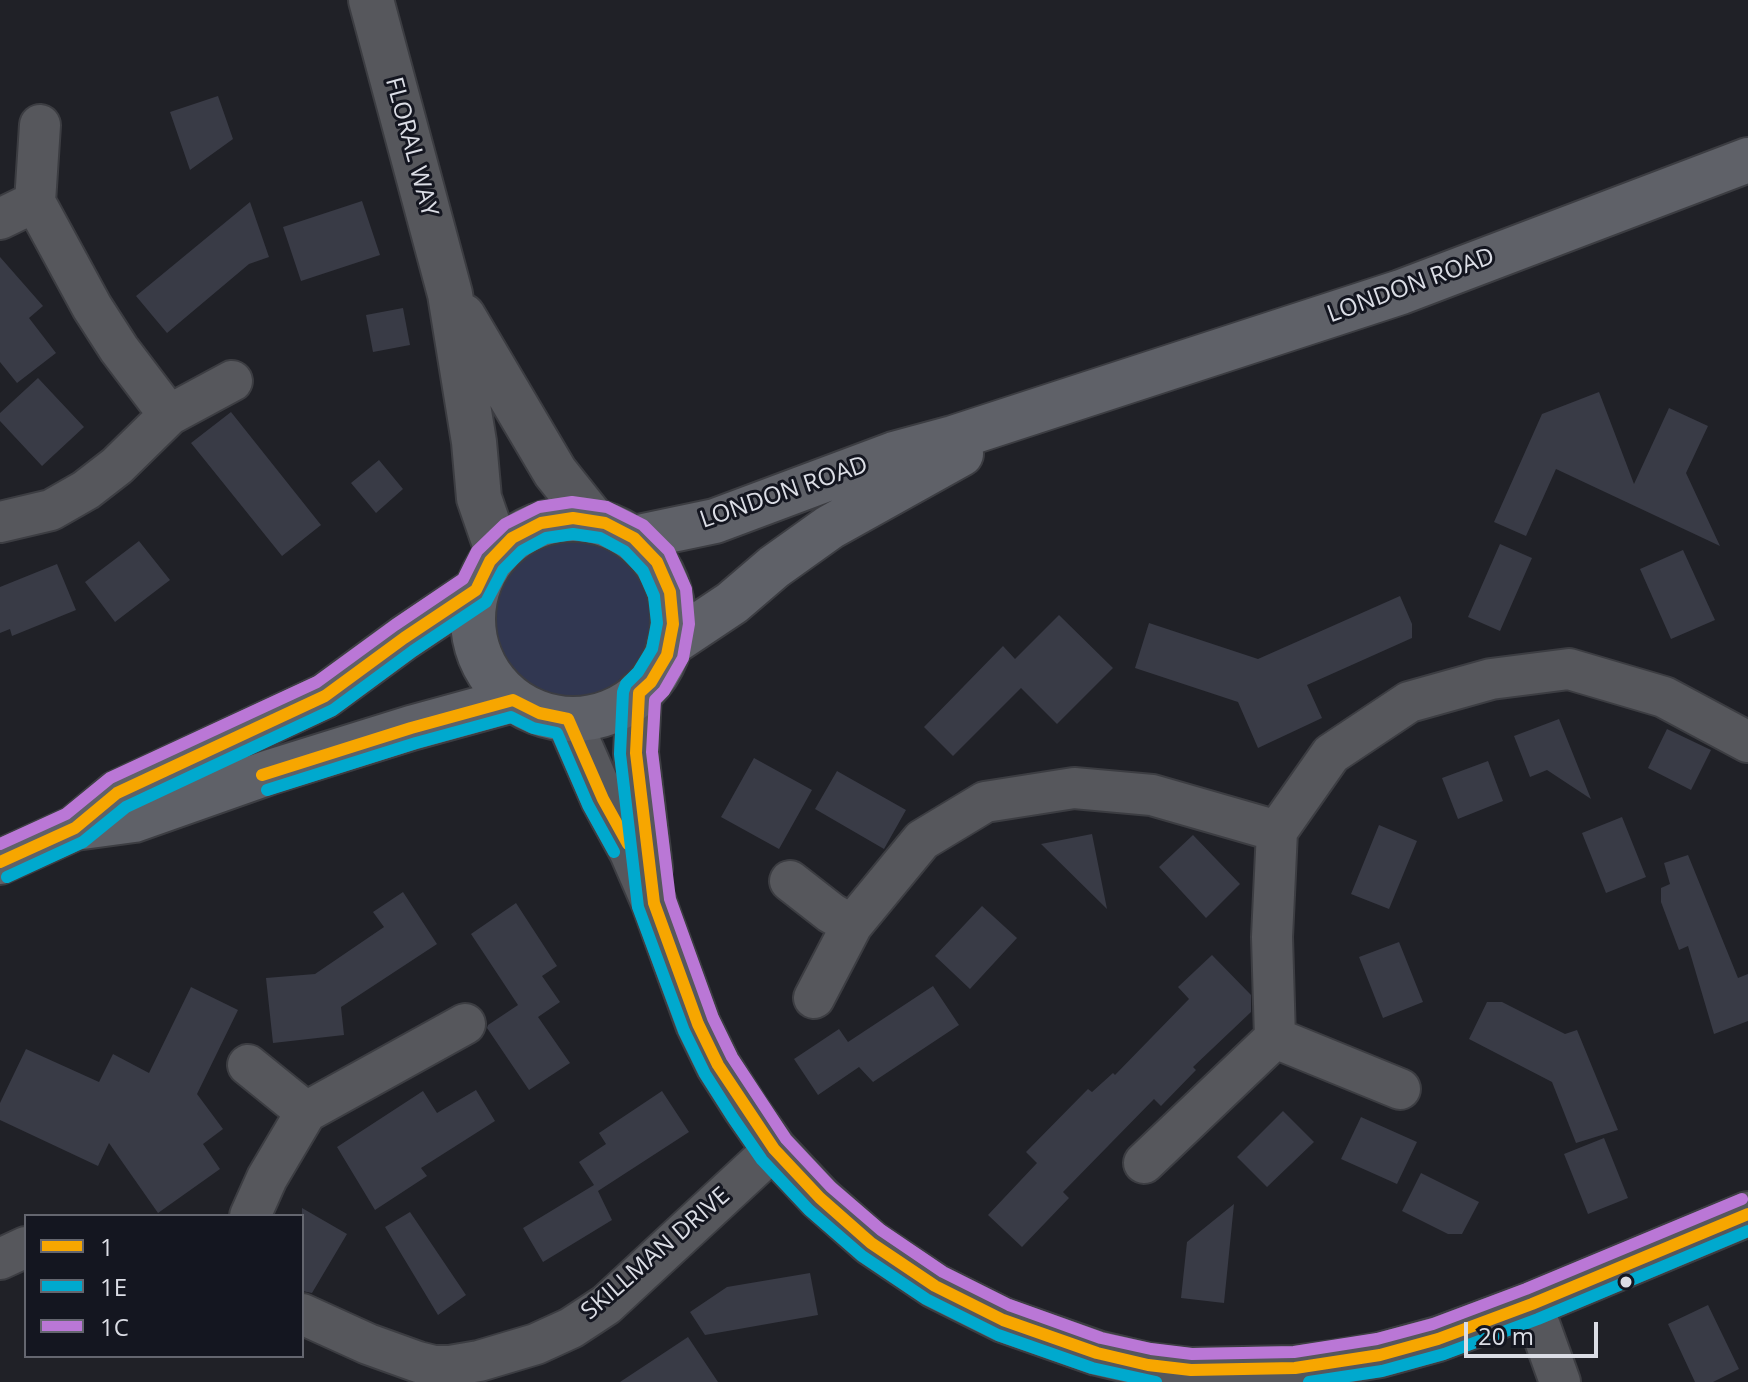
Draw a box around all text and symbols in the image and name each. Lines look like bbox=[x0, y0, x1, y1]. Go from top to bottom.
street label: FLORAL WAY bbox=[379, 74, 443, 220]
street label: LONDON ROAD bbox=[1324, 242, 1498, 330]
street label: LONDON ROAD bbox=[696, 451, 872, 535]
street label: SKILLMAN DRIVE bbox=[576, 1182, 736, 1326]
legend bbox=[24, 1214, 304, 1358]
text: 1 bbox=[100, 1230, 114, 1263]
text: 1E bbox=[100, 1270, 127, 1303]
unlabelled marker bbox=[1618, 1274, 1634, 1290]
scale bar bbox=[1468, 1306, 1602, 1356]
text: 1C bbox=[100, 1310, 129, 1343]
text: 20 m bbox=[1478, 1319, 1534, 1352]

